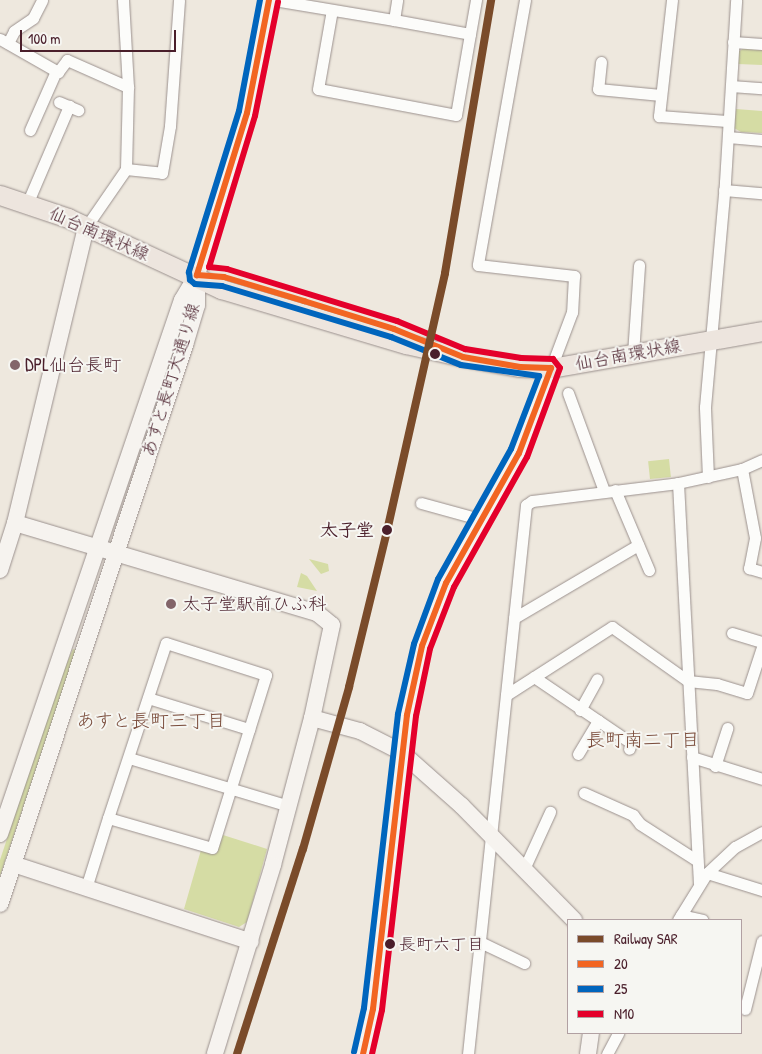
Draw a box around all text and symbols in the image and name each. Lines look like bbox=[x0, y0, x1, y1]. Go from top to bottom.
scale bar bbox=[22, 20, 179, 52]
text: 100 m bbox=[28, 28, 61, 49]
street label: 仙台南環状線 bbox=[45, 202, 153, 266]
street label: あすと長町大通り線 bbox=[137, 299, 205, 461]
street label: 仙台南環状線 bbox=[573, 335, 683, 375]
unlabelled marker bbox=[430, 349, 440, 359]
place label: DPL仙台長町 bbox=[25, 354, 121, 376]
marker: DPL仙台長町 bbox=[9, 359, 21, 371]
place label: 太子堂 bbox=[320, 519, 374, 541]
marker: 太子堂 bbox=[378, 521, 396, 539]
place label: 太子堂駅前ひふ科 bbox=[182, 593, 326, 615]
marker: 太子堂駅前ひふ科 bbox=[164, 597, 178, 611]
district label: あすと長町三丁目 bbox=[75, 710, 227, 732]
district label: 長町南二丁目 bbox=[586, 729, 700, 751]
legend bbox=[567, 919, 742, 1034]
text: Railway SAR bbox=[614, 928, 678, 949]
place label: 長町六丁目 bbox=[399, 934, 484, 954]
marker: 長町六丁目 bbox=[385, 939, 395, 949]
text: 20 bbox=[614, 953, 628, 974]
text: 25 bbox=[614, 978, 627, 999]
text: N10 bbox=[614, 1003, 634, 1024]

